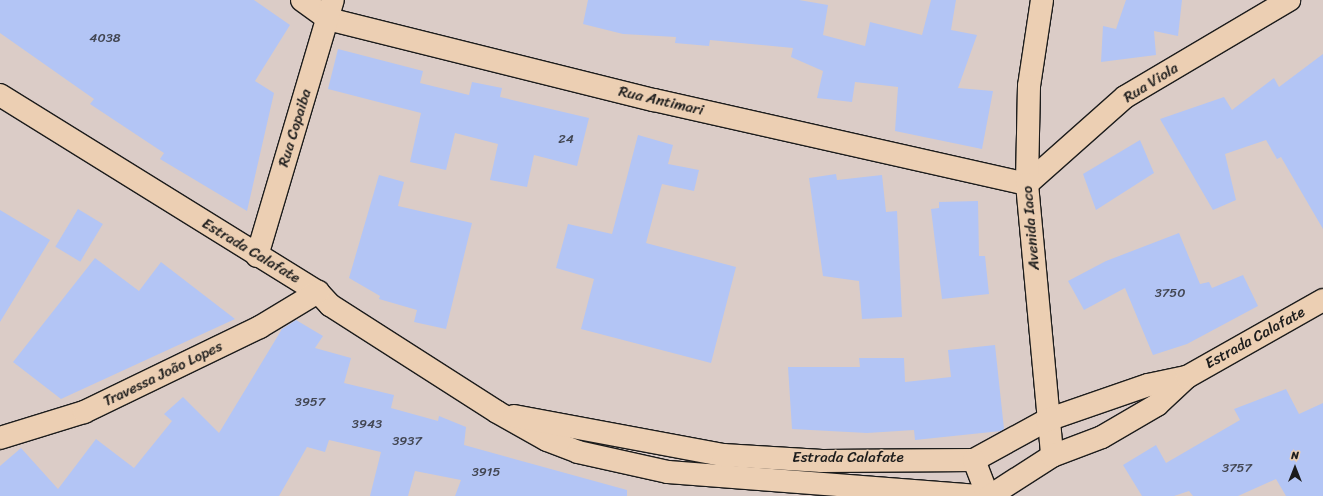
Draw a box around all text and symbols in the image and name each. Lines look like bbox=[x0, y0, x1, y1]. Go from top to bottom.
house number: 4038 bbox=[89, 30, 121, 46]
street label: Rua Viola bbox=[1120, 59, 1182, 107]
street label: Rua Antimari bbox=[617, 82, 705, 120]
street label: Rua Copaiba bbox=[275, 87, 315, 169]
house number: 24 bbox=[558, 131, 574, 147]
street label: Avenida Iaco bbox=[1018, 185, 1044, 271]
street label: Estrada Calafate bbox=[199, 215, 303, 287]
house number: 3750 bbox=[1155, 285, 1185, 301]
street label: Estrada Calafate bbox=[1202, 303, 1308, 373]
street label: Travessa João Lopes bbox=[100, 337, 226, 411]
house number: 3957 bbox=[295, 394, 325, 410]
house number: 3943 bbox=[352, 416, 382, 432]
house number: 3937 bbox=[392, 433, 422, 449]
text: N bbox=[1291, 446, 1299, 465]
north arrow bbox=[1275, 448, 1315, 488]
street label: Estrada Calafate bbox=[792, 449, 904, 467]
house number: 3757 bbox=[1222, 460, 1252, 476]
house number: 3915 bbox=[472, 464, 500, 480]

